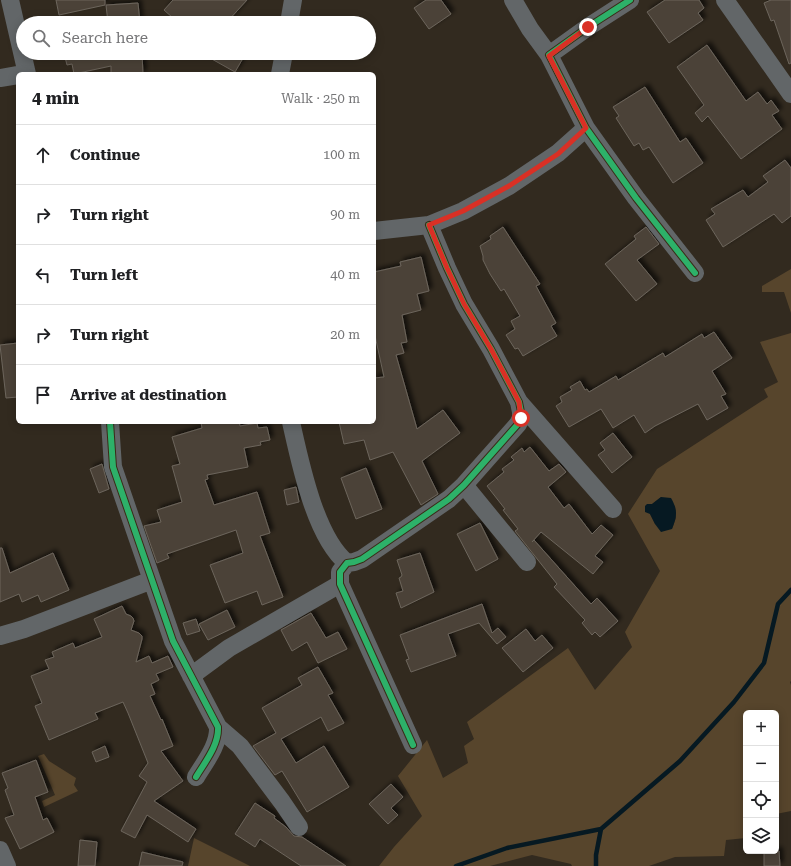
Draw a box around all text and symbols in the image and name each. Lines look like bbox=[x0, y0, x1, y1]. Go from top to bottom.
search box bbox=[16, 16, 376, 60]
route end bbox=[579, 18, 597, 36]
icon: search bbox=[30, 27, 52, 49]
text: Search here bbox=[62, 29, 148, 47]
text: 4 min bbox=[32, 88, 79, 108]
text: Walk · 250 m bbox=[281, 91, 360, 106]
icon: ahead bbox=[32, 144, 54, 166]
text: Continue bbox=[70, 146, 140, 164]
text: 100 m bbox=[323, 147, 360, 162]
icon: right bbox=[32, 204, 54, 226]
text: Turn right bbox=[70, 206, 149, 224]
text: 90 m bbox=[330, 207, 360, 222]
icon: left bbox=[32, 264, 54, 286]
text: Turn left bbox=[70, 266, 138, 284]
text: 40 m bbox=[330, 267, 360, 282]
icon: right bbox=[32, 324, 54, 346]
text: Turn right bbox=[70, 326, 149, 344]
text: 20 m bbox=[330, 327, 360, 342]
icon: arrive bbox=[32, 384, 54, 406]
text: Arrive at destination bbox=[70, 386, 226, 404]
route start bbox=[512, 409, 530, 427]
map controls bbox=[743, 710, 779, 854]
button: + bbox=[743, 710, 779, 746]
button: − bbox=[743, 746, 779, 782]
button: locate bbox=[743, 782, 779, 818]
button: layers bbox=[743, 818, 779, 854]

